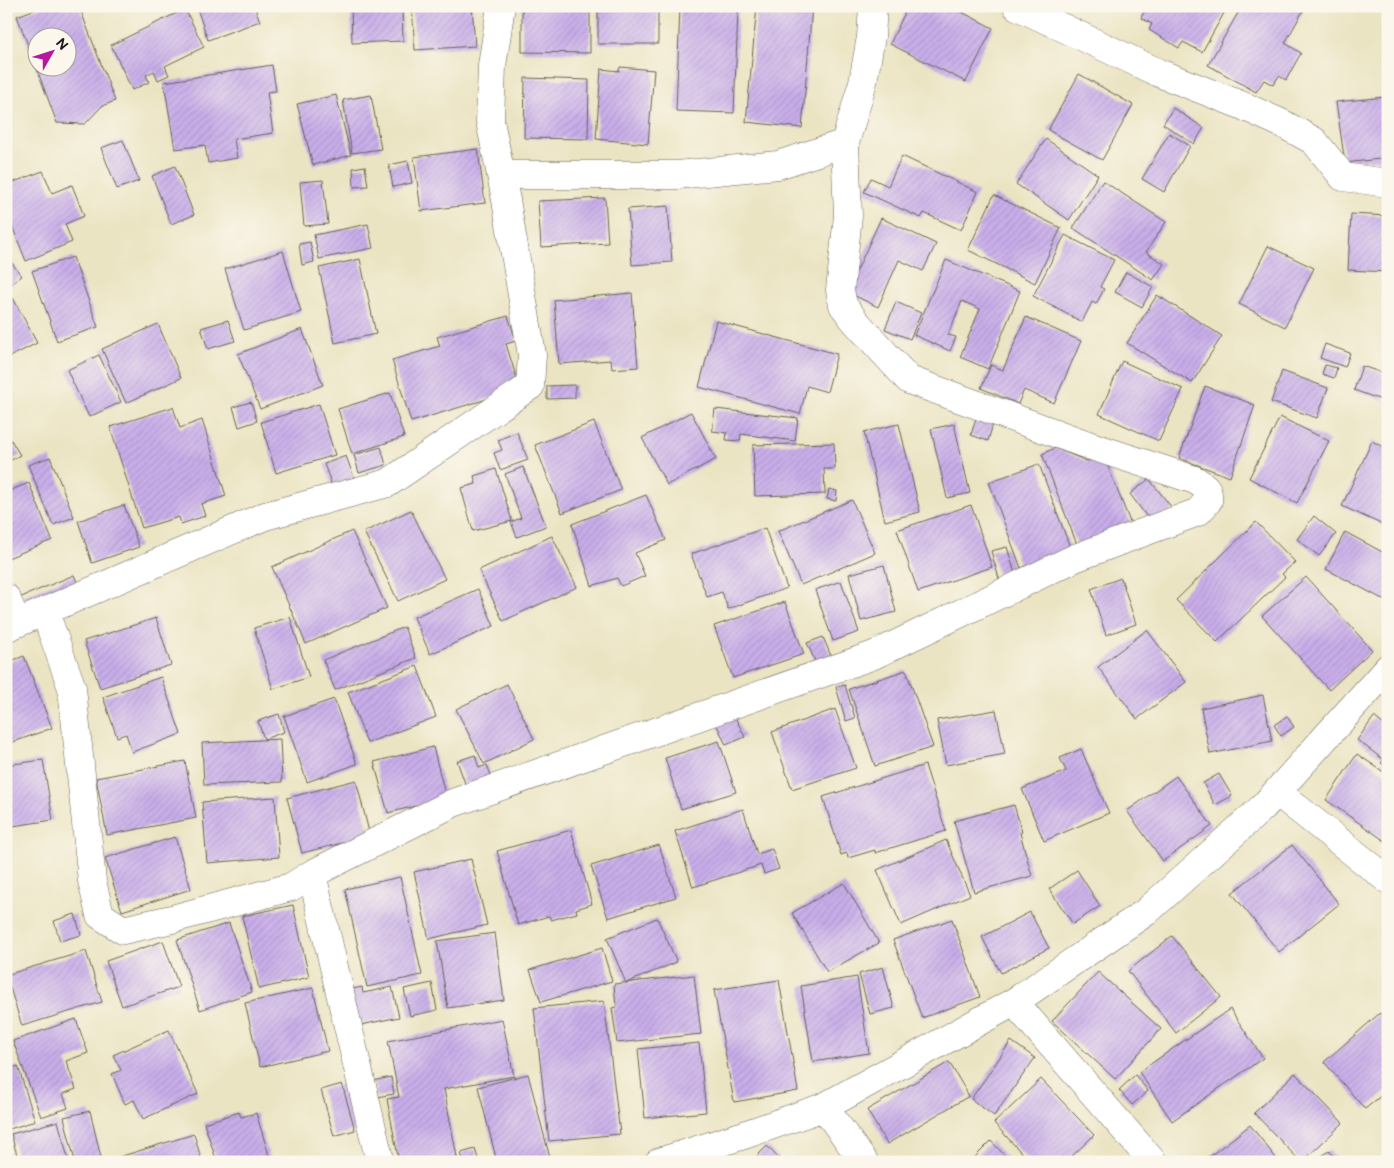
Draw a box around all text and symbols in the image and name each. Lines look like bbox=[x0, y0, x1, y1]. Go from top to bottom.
north arrow bbox=[28, 28, 78, 78]
text: N bbox=[52, 35, 72, 54]

